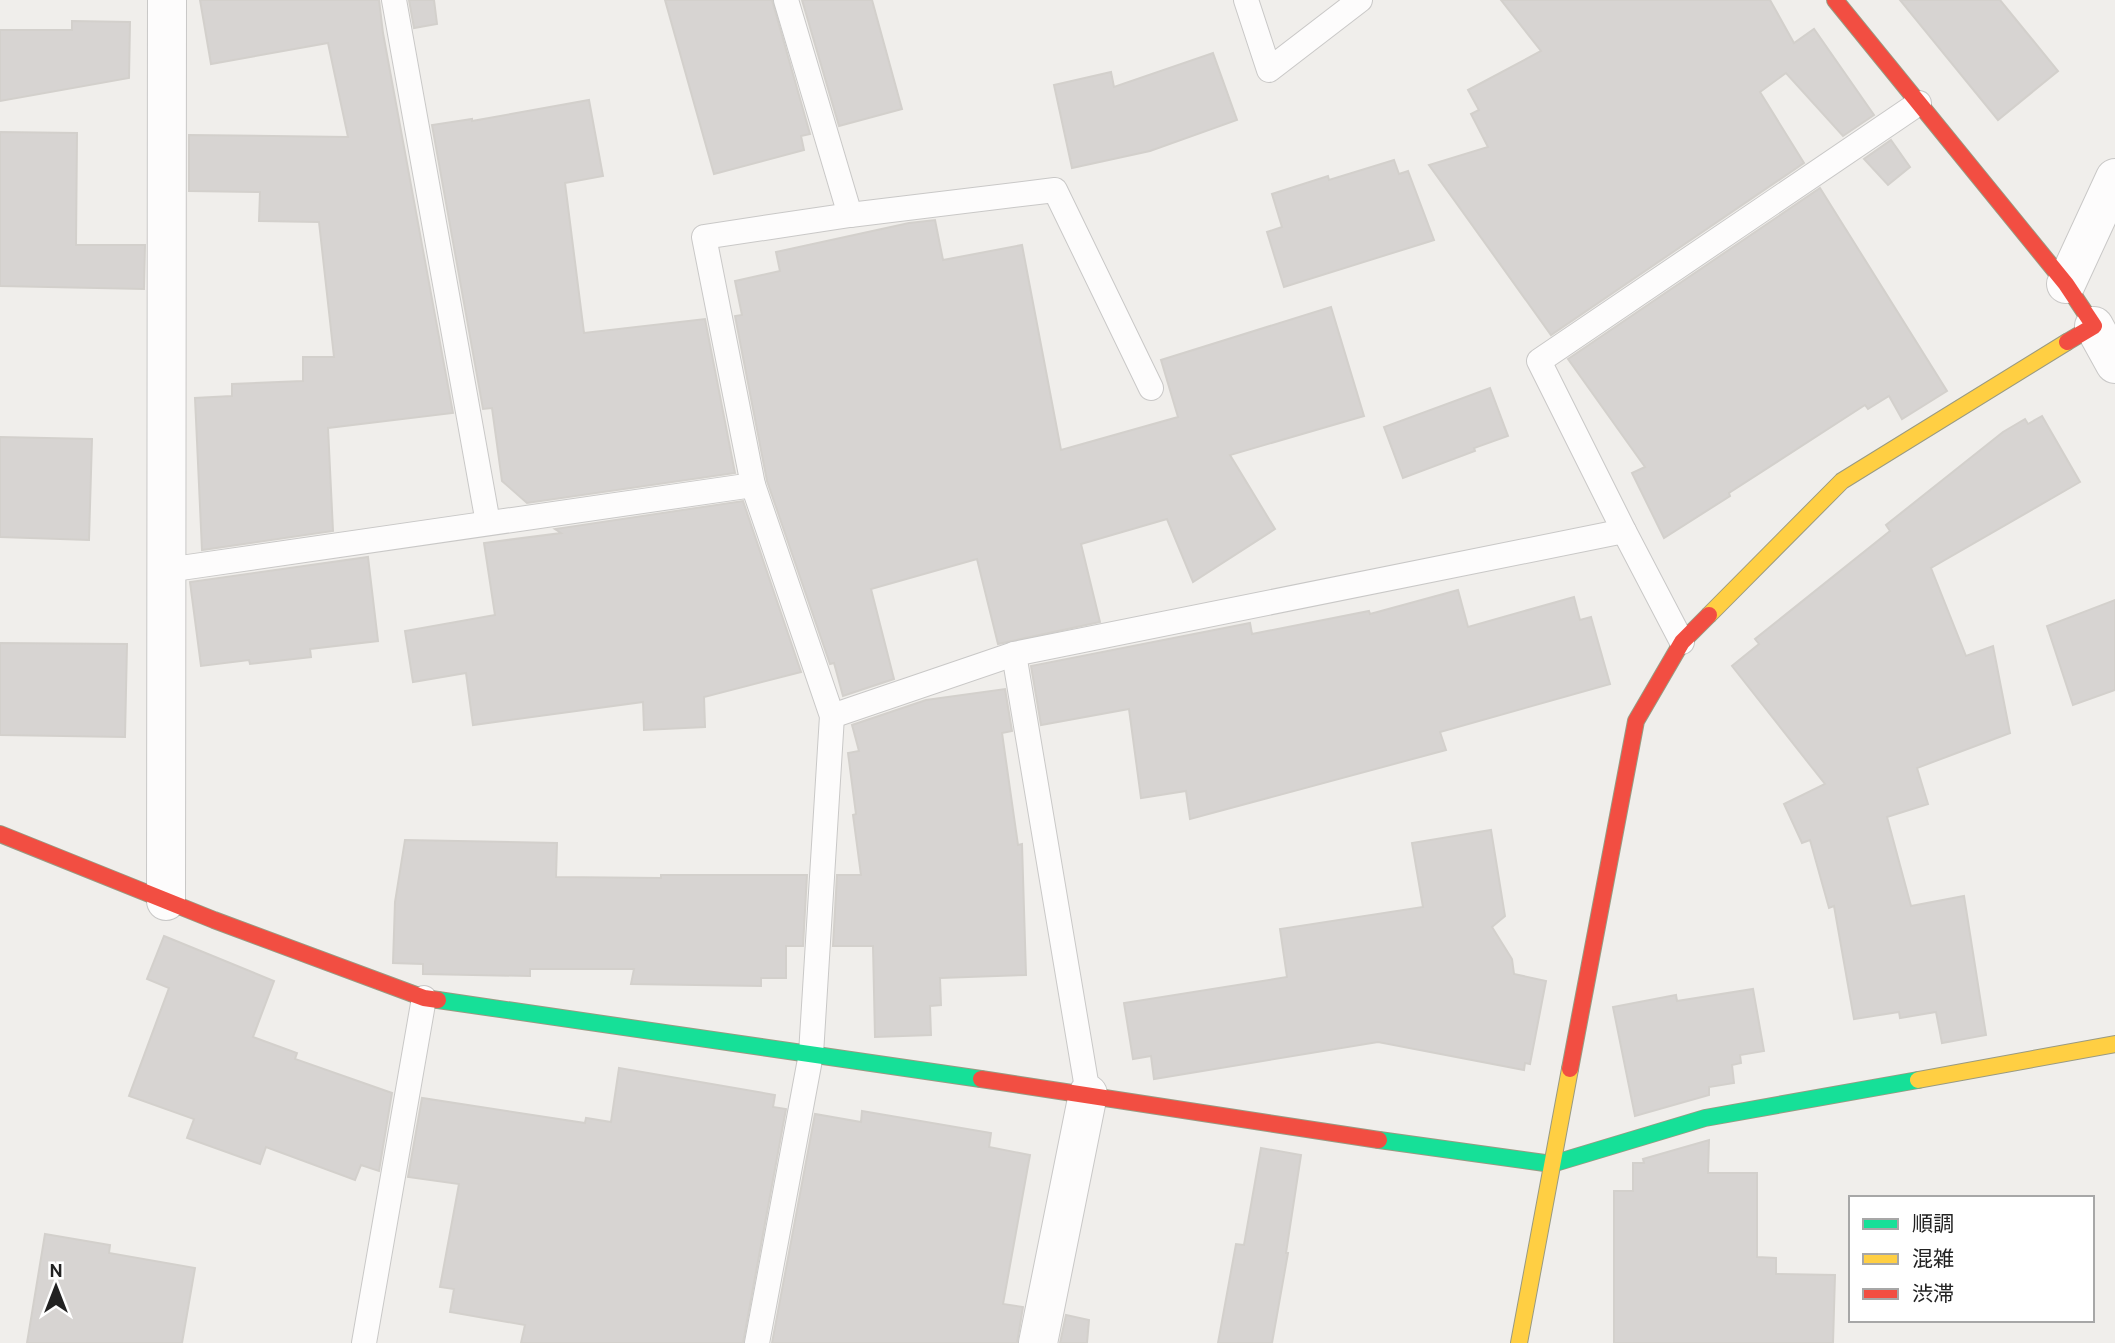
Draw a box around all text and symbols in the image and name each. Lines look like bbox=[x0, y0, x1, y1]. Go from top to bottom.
legend bbox=[1849, 1196, 2094, 1322]
text: 順調 bbox=[1912, 1212, 1954, 1239]
text: 混雑 bbox=[1912, 1247, 1954, 1274]
north arrow bbox=[21, 1252, 91, 1322]
text: N bbox=[49, 1260, 63, 1284]
text: 渋滞 bbox=[1912, 1282, 1954, 1309]

